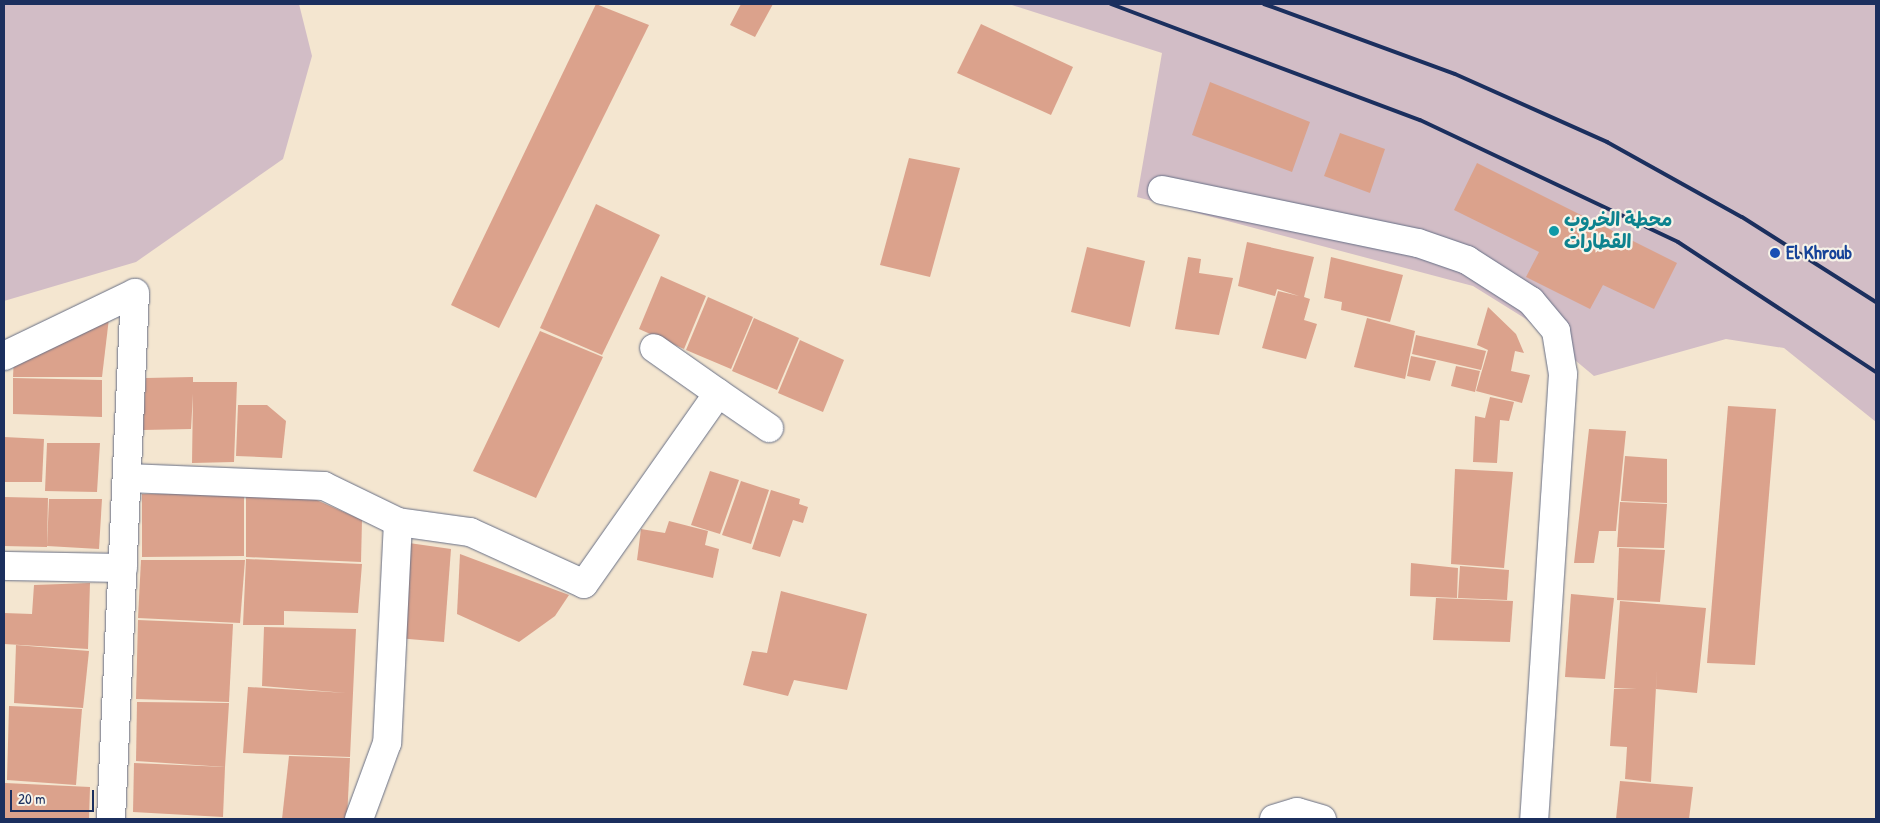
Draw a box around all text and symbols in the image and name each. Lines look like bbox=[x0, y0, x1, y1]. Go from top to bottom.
place label: محطة الخروب القطارات bbox=[1564, 209, 1672, 253]
marker: محطة الخروب القطارات bbox=[1548, 225, 1560, 237]
place label: El Khroub bbox=[1786, 242, 1852, 264]
marker: El Khroub bbox=[1768, 246, 1782, 260]
scale bar bbox=[12, 780, 96, 812]
text: 20 m bbox=[18, 788, 45, 809]

